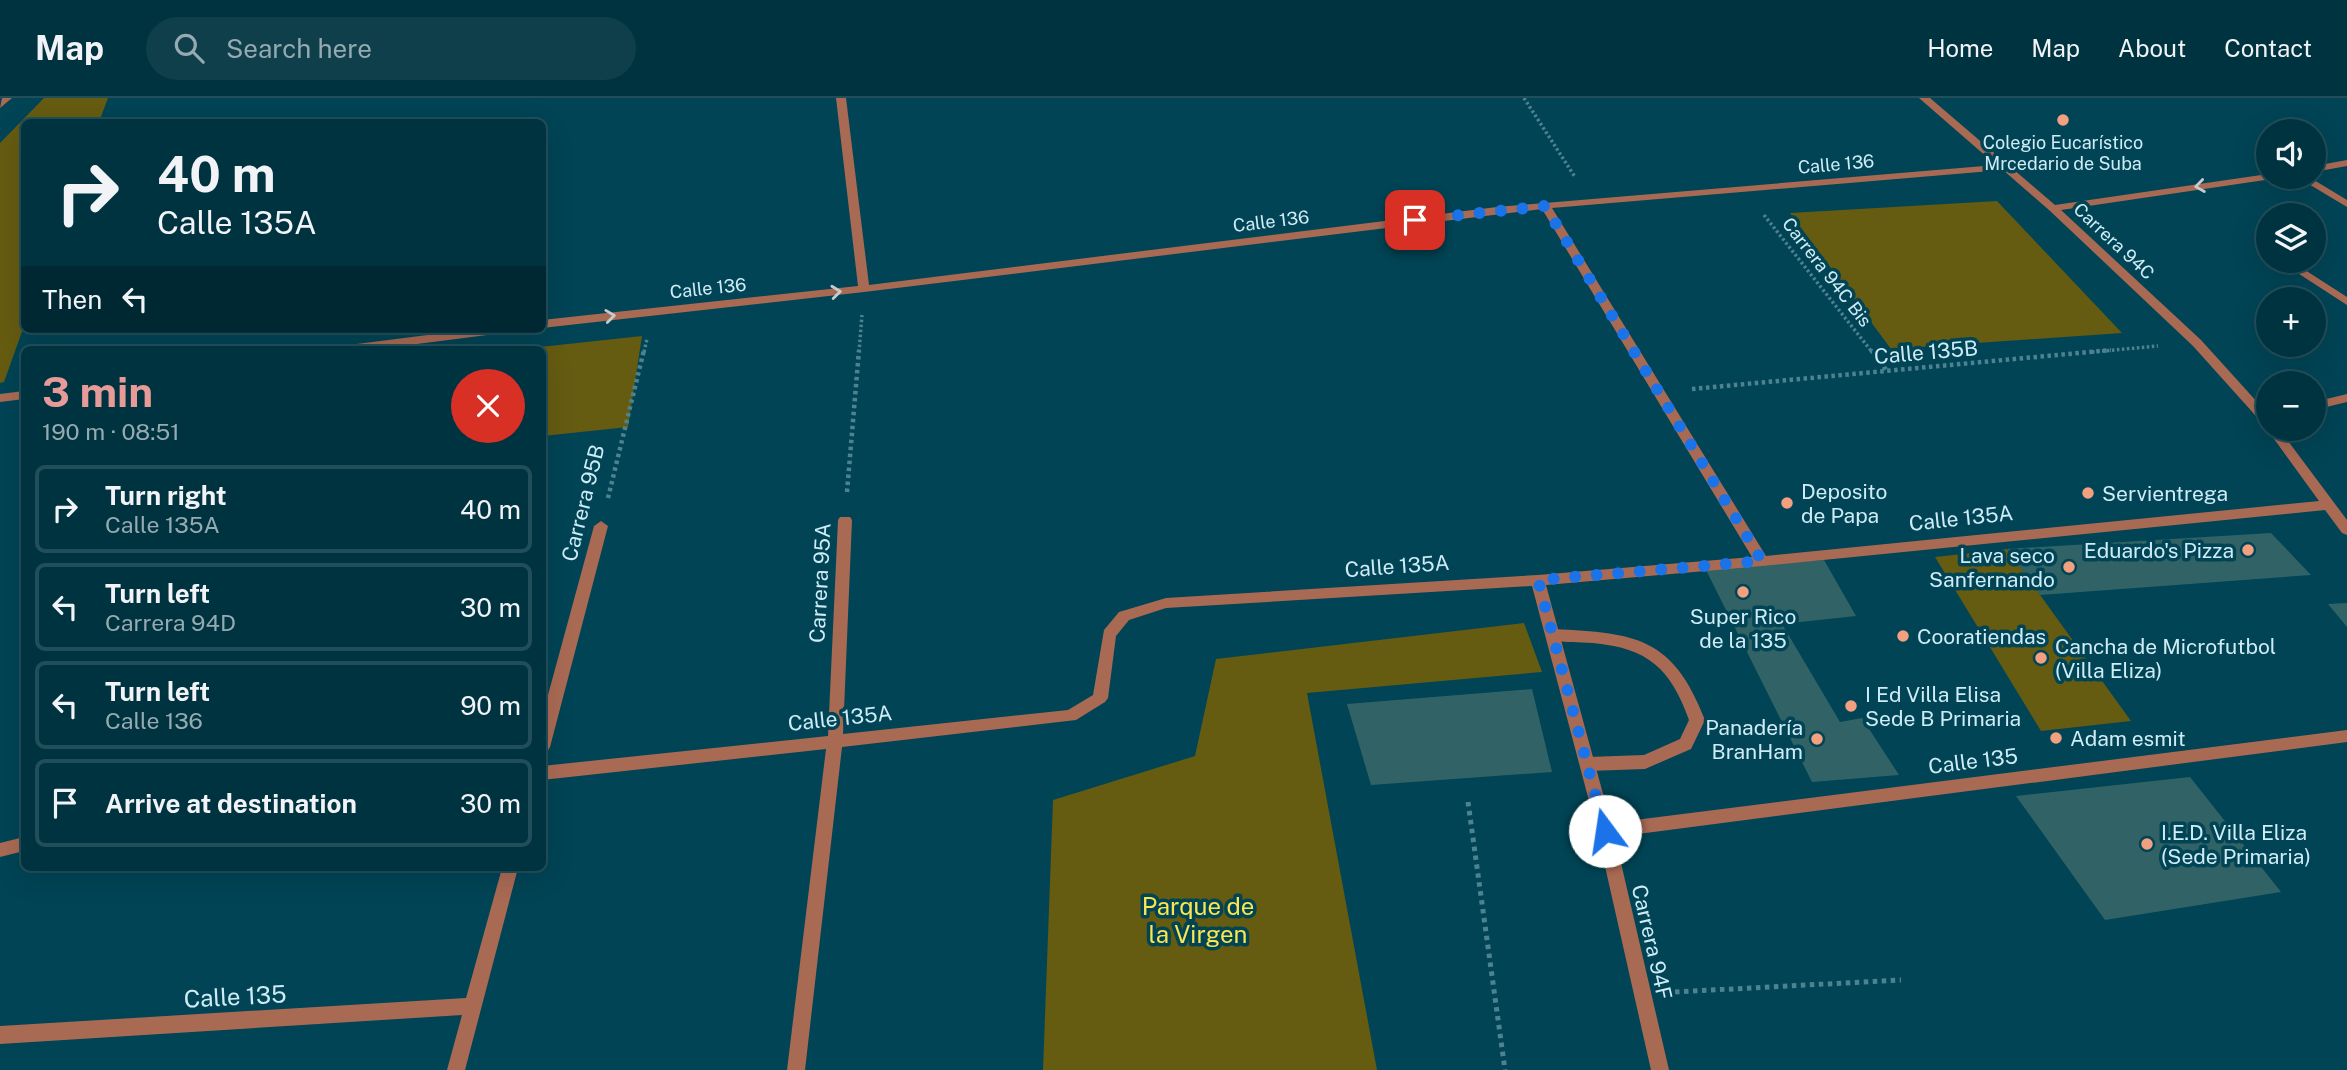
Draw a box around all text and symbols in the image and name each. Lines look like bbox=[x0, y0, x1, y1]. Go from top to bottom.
search box bbox=[146, 17, 636, 80]
text: Map bbox=[35, 29, 104, 67]
icon: search bbox=[170, 29, 208, 67]
text: Search here bbox=[226, 33, 372, 64]
text: Home bbox=[1927, 34, 1993, 62]
text: Map bbox=[2031, 34, 2080, 62]
text: About bbox=[2118, 34, 2186, 62]
text: Contact bbox=[2224, 34, 2312, 62]
marker: Colegio Eucarístico Mrcedario de Suba bbox=[2055, 112, 2071, 128]
map controls bbox=[2256, 119, 2326, 441]
button: sound bbox=[2256, 119, 2326, 189]
place label: Colegio Eucarístico Mrcedario de Suba bbox=[1983, 132, 2143, 174]
text: 40 m bbox=[157, 145, 276, 203]
icon: right bbox=[42, 147, 133, 238]
street label: Calle 136 bbox=[1797, 150, 1875, 178]
one-way arrow bbox=[2195, 179, 2206, 194]
pin bbox=[1385, 190, 1445, 250]
street label: Carrera 94C bbox=[2069, 198, 2159, 284]
icon: arrive bbox=[1396, 201, 1434, 239]
button: layers bbox=[2256, 203, 2326, 273]
text: Calle 135A bbox=[157, 204, 317, 241]
street label: Calle 136 bbox=[1232, 206, 1310, 236]
street label: Carrera 94C Bis bbox=[1778, 213, 1876, 331]
street label: Calle 136 bbox=[669, 274, 747, 302]
icon: left bbox=[116, 280, 154, 318]
text: Then bbox=[42, 284, 102, 315]
one-way arrow bbox=[831, 285, 842, 300]
button: + bbox=[2256, 287, 2326, 357]
one-way arrow bbox=[604, 309, 616, 324]
street label: Calle 135B bbox=[1873, 335, 1979, 369]
text: 3 min bbox=[42, 367, 153, 416]
button: close bbox=[451, 369, 525, 443]
button: − bbox=[2256, 371, 2326, 441]
text: 190 m · 08:51 bbox=[42, 418, 180, 445]
street label: Carrera 95B bbox=[556, 442, 610, 564]
place label: Deposito de Papa bbox=[1801, 479, 1887, 528]
text: Turn right bbox=[105, 480, 227, 511]
place label: Servientrega bbox=[2102, 481, 2228, 506]
marker: Servientrega bbox=[2080, 485, 2096, 501]
icon: right bbox=[46, 490, 84, 528]
text: 40 m bbox=[460, 494, 521, 525]
marker: Deposito de Papa bbox=[1779, 495, 1795, 511]
street label: Calle 135A bbox=[1908, 500, 2015, 536]
text: Calle 135A bbox=[105, 511, 220, 538]
street label: Carrera 95A bbox=[804, 522, 836, 644]
place label: Eduardo's Pizza bbox=[2084, 538, 2234, 563]
marker: Eduardo's Pizza bbox=[2240, 542, 2256, 558]
place label: Lava seco Sanfernando bbox=[1929, 543, 2055, 592]
street label: Calle 135A bbox=[1344, 550, 1450, 582]
marker: Lava seco Sanfernando bbox=[2061, 559, 2077, 575]
text: Turn left bbox=[105, 578, 210, 609]
marker: Super Rico de la 135 bbox=[1735, 584, 1751, 600]
icon: left bbox=[46, 588, 84, 626]
text: 30 m bbox=[460, 592, 521, 623]
place label: Super Rico de la 135 bbox=[1690, 604, 1796, 653]
text: Carrera 94D bbox=[105, 609, 236, 636]
place label: Cooratiendas bbox=[1917, 624, 2046, 649]
marker: Cooratiendas bbox=[1895, 628, 1911, 644]
place label: Cancha de Microfutbol (Villa Eliza) bbox=[2055, 634, 2276, 683]
marker: Cancha de Microfutbol (Villa Eliza) bbox=[2033, 650, 2049, 666]
text: Turn left bbox=[105, 676, 210, 707]
place label: I Ed Villa Elisa Sede B Primaria bbox=[1865, 682, 2021, 731]
icon: left bbox=[46, 686, 84, 724]
text: 90 m bbox=[460, 690, 521, 721]
marker: I Ed Villa Elisa Sede B Primaria bbox=[1843, 698, 1859, 714]
street label: Calle 135A bbox=[787, 700, 894, 736]
text: Calle 136 bbox=[105, 707, 203, 734]
place label: Panadería BranHam bbox=[1705, 715, 1803, 764]
place label: Adam esmit bbox=[2070, 726, 2186, 751]
marker: Adam esmit bbox=[2048, 730, 2064, 746]
marker: Panadería BranHam bbox=[1809, 731, 1825, 747]
street label: Calle 135 bbox=[1927, 743, 2019, 779]
icon: arrive bbox=[46, 784, 84, 822]
text: Arrive at destination bbox=[105, 788, 357, 819]
text: 30 m bbox=[460, 788, 521, 819]
position arrow bbox=[1568, 794, 1642, 868]
place label: I.E.D. Villa Eliza (Sede Primaria) bbox=[2161, 820, 2311, 869]
marker: I.E.D. Villa Eliza (Sede Primaria) bbox=[2139, 836, 2155, 852]
street label: Carrera 94F bbox=[1627, 882, 1677, 1002]
park label: Parque de la Virgen bbox=[1142, 892, 1254, 948]
street label: Calle 135 bbox=[183, 979, 287, 1013]

